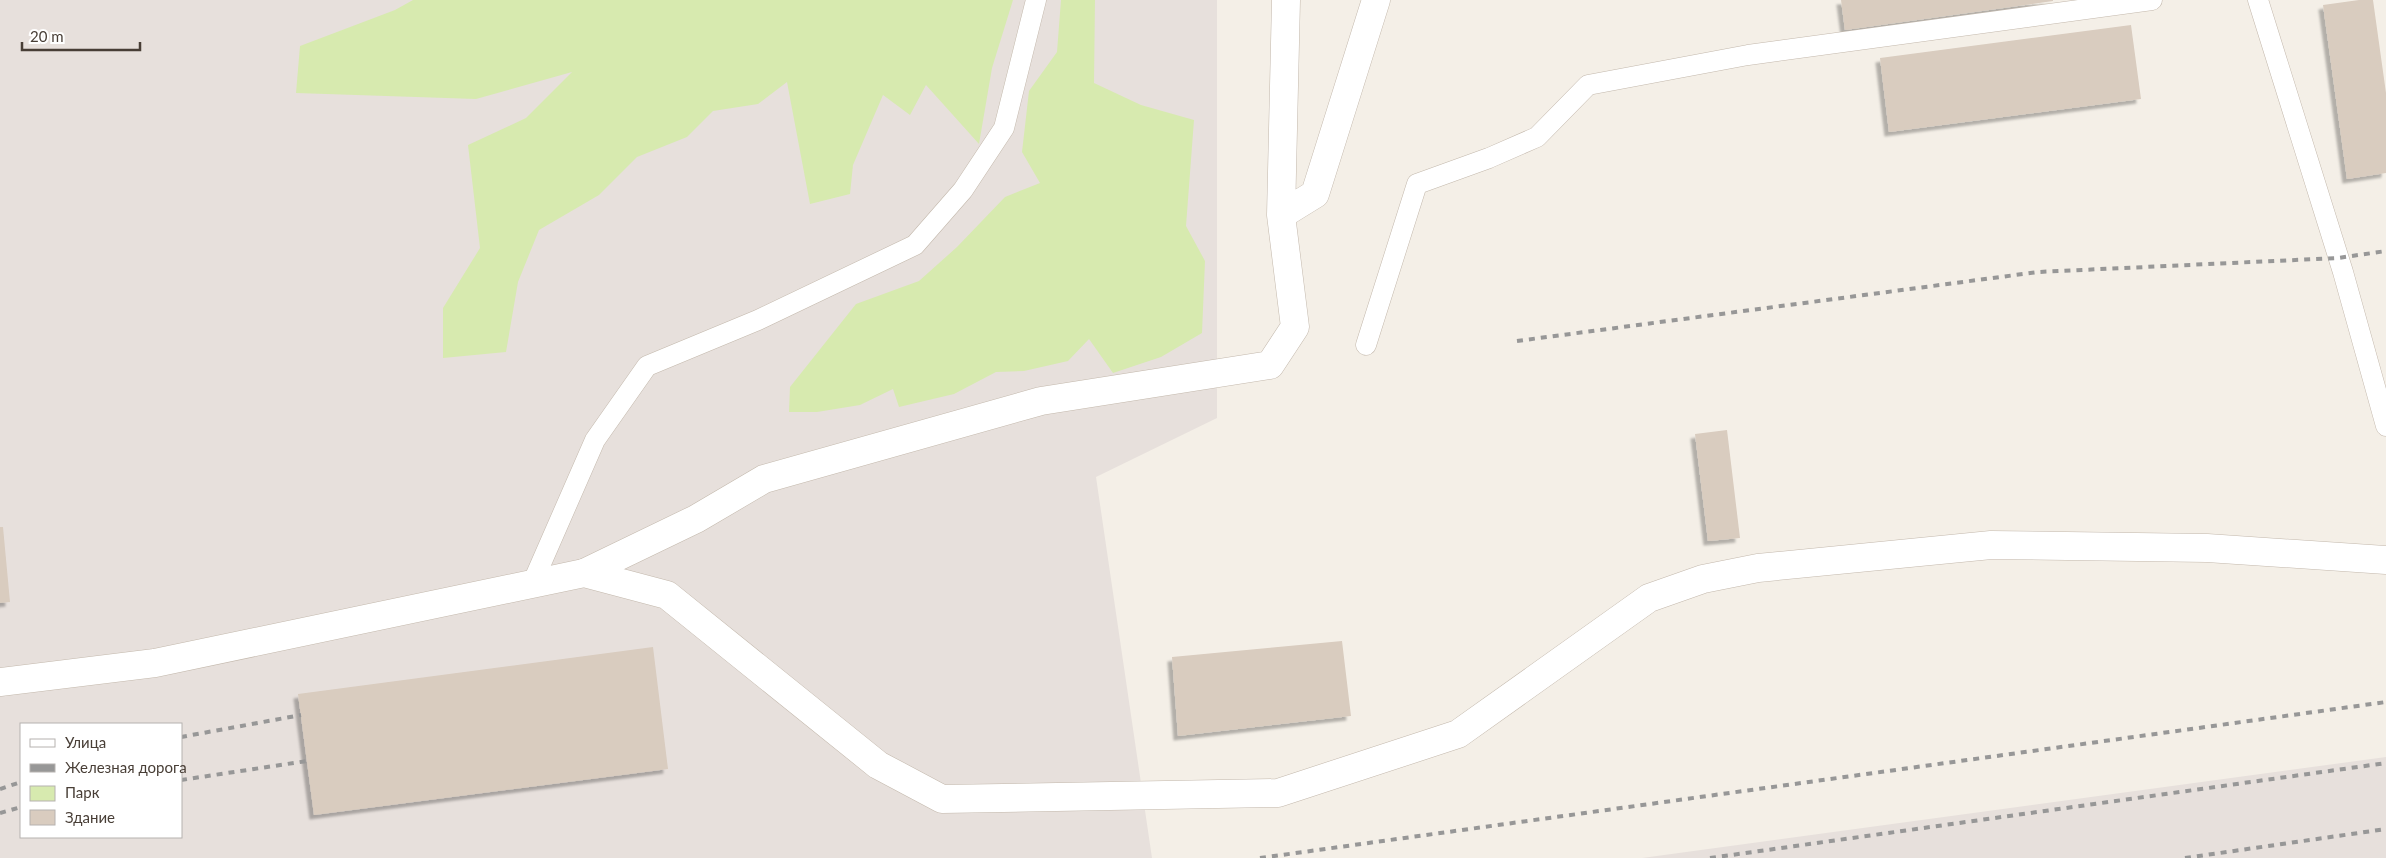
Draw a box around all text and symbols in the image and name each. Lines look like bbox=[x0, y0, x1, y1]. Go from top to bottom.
scale bar bbox=[22, 20, 140, 52]
text: 20 m bbox=[30, 27, 64, 45]
legend bbox=[20, 723, 182, 838]
text: Улица bbox=[65, 733, 106, 751]
text: Железная дорога bbox=[65, 758, 187, 776]
text: Парк bbox=[65, 783, 100, 801]
text: Здание bbox=[65, 808, 115, 826]

